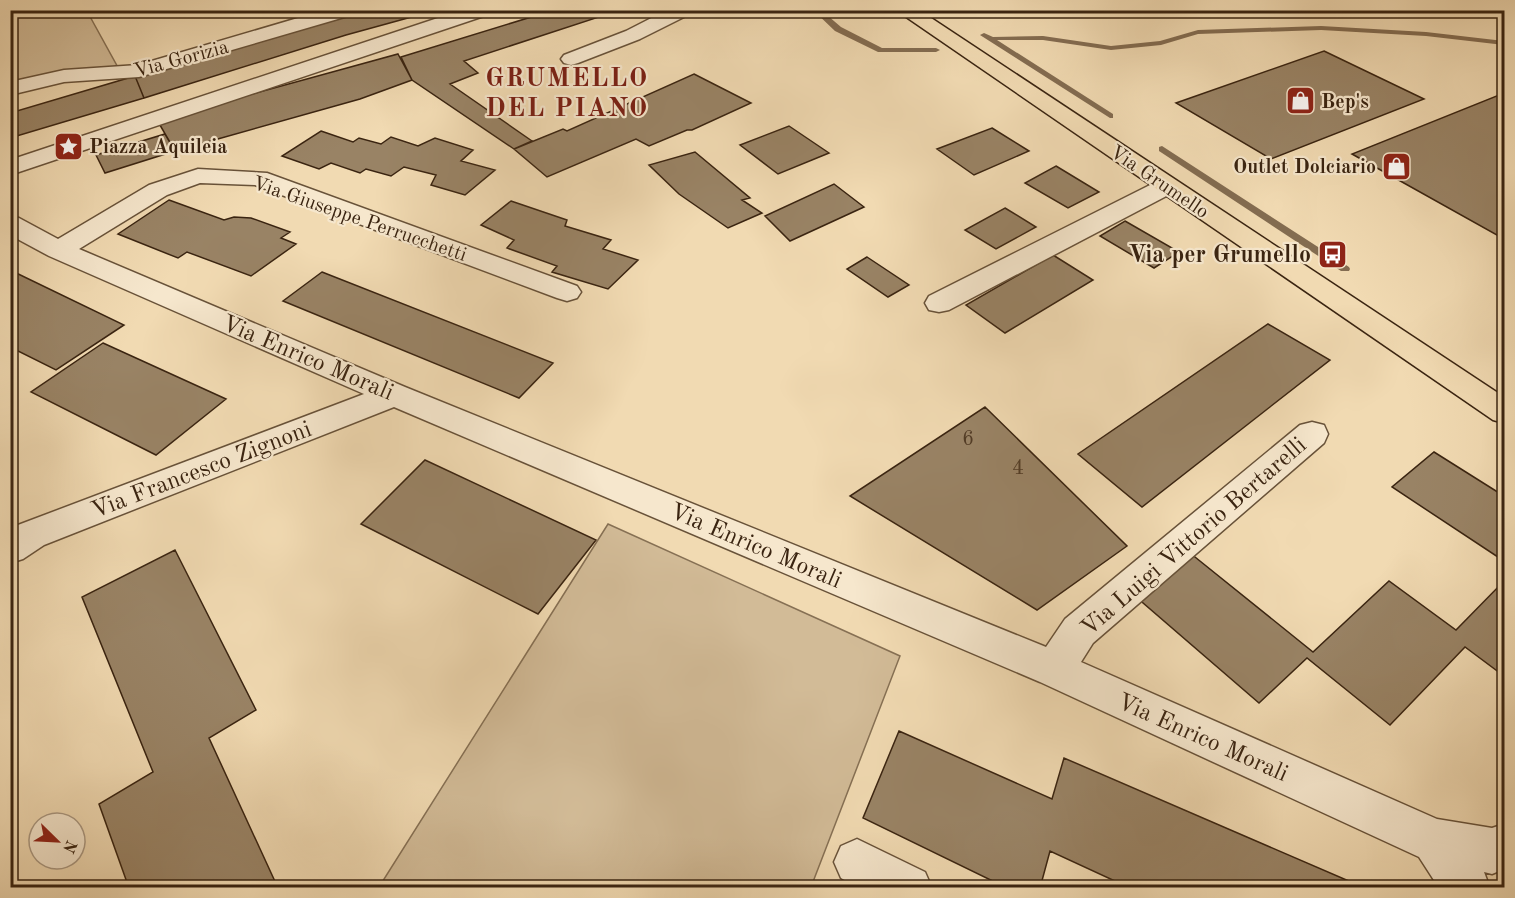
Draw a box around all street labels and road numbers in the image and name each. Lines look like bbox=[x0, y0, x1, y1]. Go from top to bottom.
street label: Via Gorizia bbox=[132, 38, 231, 82]
street label: Via Grumello bbox=[1106, 142, 1212, 223]
street label: Via Giuseppe Perrucchetti bbox=[250, 174, 469, 266]
street label: Via Enrico Morali bbox=[218, 312, 397, 406]
street label: Via Francesco Zignoni bbox=[88, 418, 315, 524]
street label: Via Luigi Vittorio Bertarelli bbox=[1077, 433, 1311, 642]
street label: Via Enrico Morali bbox=[666, 500, 845, 594]
street label: Via Enrico Morali bbox=[1113, 690, 1291, 787]

